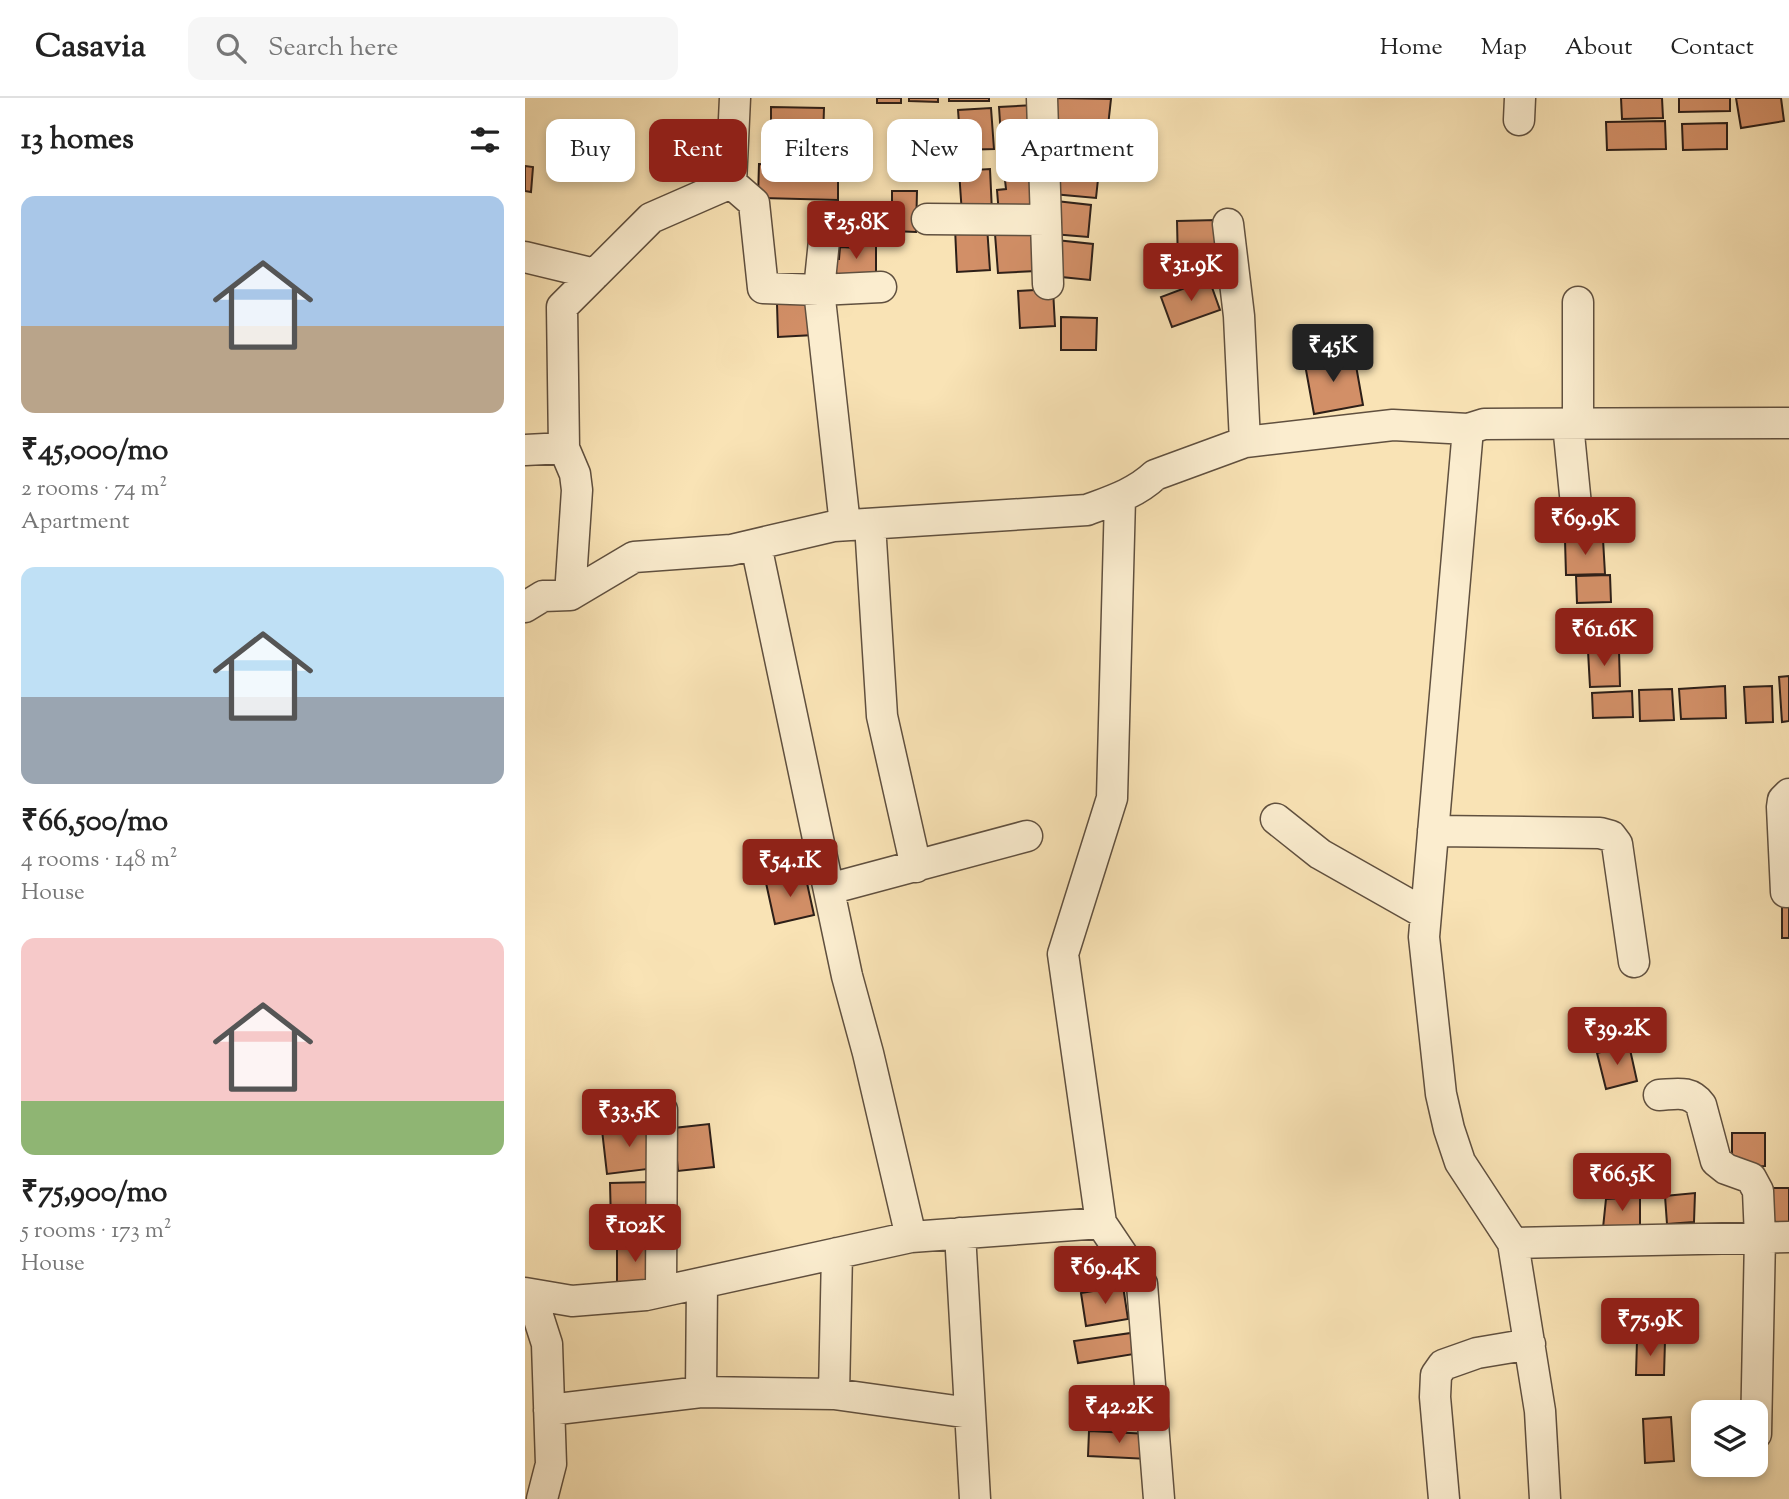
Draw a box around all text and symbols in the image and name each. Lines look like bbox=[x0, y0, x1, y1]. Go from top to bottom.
search box bbox=[188, 17, 678, 80]
text: Casavia bbox=[35, 24, 146, 72]
icon: search bbox=[212, 29, 250, 67]
text: Search here bbox=[268, 30, 398, 67]
text: Home bbox=[1380, 31, 1443, 65]
text: Map bbox=[1481, 31, 1527, 65]
text: About bbox=[1565, 31, 1632, 65]
text: Contact bbox=[1670, 31, 1754, 65]
text: 13 homes bbox=[21, 119, 134, 162]
chip: Buy bbox=[546, 119, 635, 182]
chip: Rent bbox=[649, 119, 747, 182]
chip: Filters bbox=[761, 119, 873, 182]
chip: New bbox=[887, 119, 982, 182]
chip: Apartment bbox=[996, 119, 1158, 182]
icon: filters bbox=[466, 121, 504, 159]
pin: ₹25.8K bbox=[799, 202, 913, 261]
text: ₹25.8K bbox=[823, 207, 889, 240]
icon: home bbox=[200, 242, 326, 368]
pin: ₹31.9K bbox=[1134, 244, 1248, 303]
text: ₹31.9K bbox=[1159, 249, 1223, 282]
pin: ₹45K bbox=[1292, 324, 1374, 384]
text: ₹45K bbox=[1308, 330, 1358, 363]
text: ₹45,000/mo bbox=[21, 430, 169, 473]
text: 2 rooms · 74 m² bbox=[21, 473, 167, 506]
pin: ₹69.9K bbox=[1528, 498, 1642, 557]
text: ₹69.9K bbox=[1551, 503, 1619, 536]
text: Apartment bbox=[21, 506, 130, 539]
pin: ₹61.6K bbox=[1547, 608, 1661, 668]
icon: home bbox=[200, 613, 326, 739]
text: ₹61.6K bbox=[1571, 614, 1637, 647]
text: ₹66,500/mo bbox=[21, 801, 168, 844]
pin: ₹54.1K bbox=[733, 840, 847, 899]
text: 4 rooms · 148 m² bbox=[21, 844, 178, 877]
text: ₹54.1K bbox=[759, 845, 821, 878]
text: House bbox=[21, 877, 85, 910]
icon: home bbox=[200, 984, 326, 1110]
pin: ₹39.2K bbox=[1560, 1007, 1674, 1067]
text: ₹39.2K bbox=[1584, 1013, 1650, 1046]
pin: ₹33.5K bbox=[572, 1090, 686, 1149]
text: ₹33.5K bbox=[598, 1095, 660, 1128]
pin: ₹66.5K bbox=[1565, 1154, 1679, 1213]
text: ₹66.5K bbox=[1589, 1159, 1655, 1192]
text: ₹75,900/mo bbox=[21, 1172, 167, 1215]
pin: ₹102K bbox=[586, 1204, 684, 1264]
text: ₹102K bbox=[605, 1210, 665, 1243]
text: 5 rooms · 173 m² bbox=[21, 1215, 172, 1248]
pin: ₹69.4K bbox=[1048, 1246, 1162, 1306]
text: House bbox=[21, 1248, 85, 1281]
text: ₹69.4K bbox=[1070, 1252, 1140, 1285]
pin: ₹75.9K bbox=[1593, 1298, 1707, 1358]
text: ₹75.9K bbox=[1617, 1304, 1683, 1337]
pin: ₹42.2K bbox=[1062, 1386, 1176, 1445]
text: ₹42.2K bbox=[1085, 1391, 1153, 1424]
map controls bbox=[1691, 1400, 1768, 1477]
button: layers bbox=[1691, 1400, 1768, 1477]

